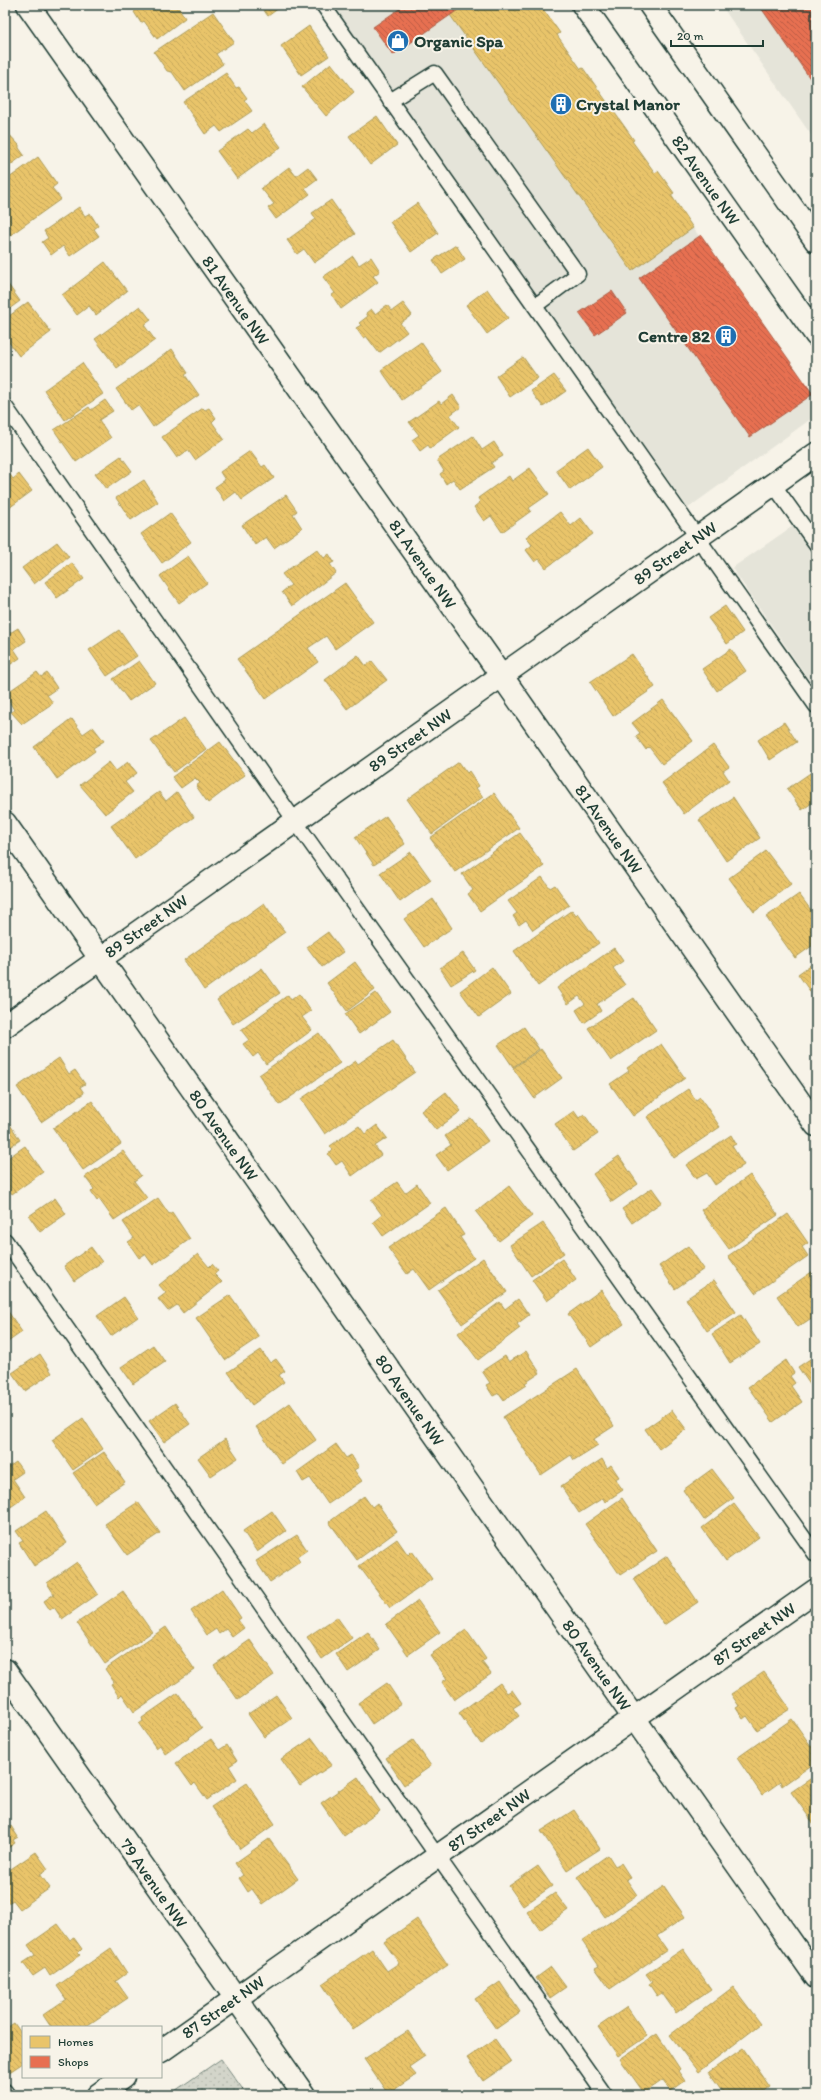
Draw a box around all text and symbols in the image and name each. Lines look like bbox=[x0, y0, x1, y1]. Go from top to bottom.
scale bar bbox=[671, 22, 763, 48]
shop icon: Organic Spa bbox=[385, 28, 411, 54]
text: 20 m bbox=[677, 29, 704, 43]
place label: Organic Spa bbox=[414, 31, 503, 52]
building icon: Crystal Manor bbox=[548, 91, 574, 117]
place label: Crystal Manor bbox=[576, 94, 680, 115]
street label: 82 Avenue NW bbox=[668, 131, 745, 229]
street label: 81 Avenue NW bbox=[198, 252, 274, 349]
building icon: Centre 82 bbox=[713, 323, 739, 349]
place label: Centre 82 bbox=[638, 326, 710, 346]
street label: 81 Avenue NW bbox=[385, 516, 461, 613]
street label: 89 Street NW bbox=[630, 517, 721, 589]
street label: 89 Street NW bbox=[365, 704, 456, 776]
street label: 81 Avenue NW bbox=[571, 781, 647, 878]
street label: 89 Street NW bbox=[101, 890, 192, 962]
street label: 80 Avenue NW bbox=[185, 1086, 263, 1185]
street label: 80 Avenue NW bbox=[371, 1351, 449, 1450]
street label: 87 Street NW bbox=[709, 1598, 800, 1670]
street label: 80 Avenue NW bbox=[558, 1616, 636, 1715]
street label: 87 Street NW bbox=[444, 1784, 535, 1856]
street label: 79 Avenue NW bbox=[116, 1835, 192, 1932]
street label: 87 Street NW bbox=[178, 1971, 269, 2043]
legend bbox=[22, 2026, 162, 2078]
text: Homes bbox=[58, 2035, 94, 2049]
text: Shops bbox=[58, 2055, 89, 2069]

